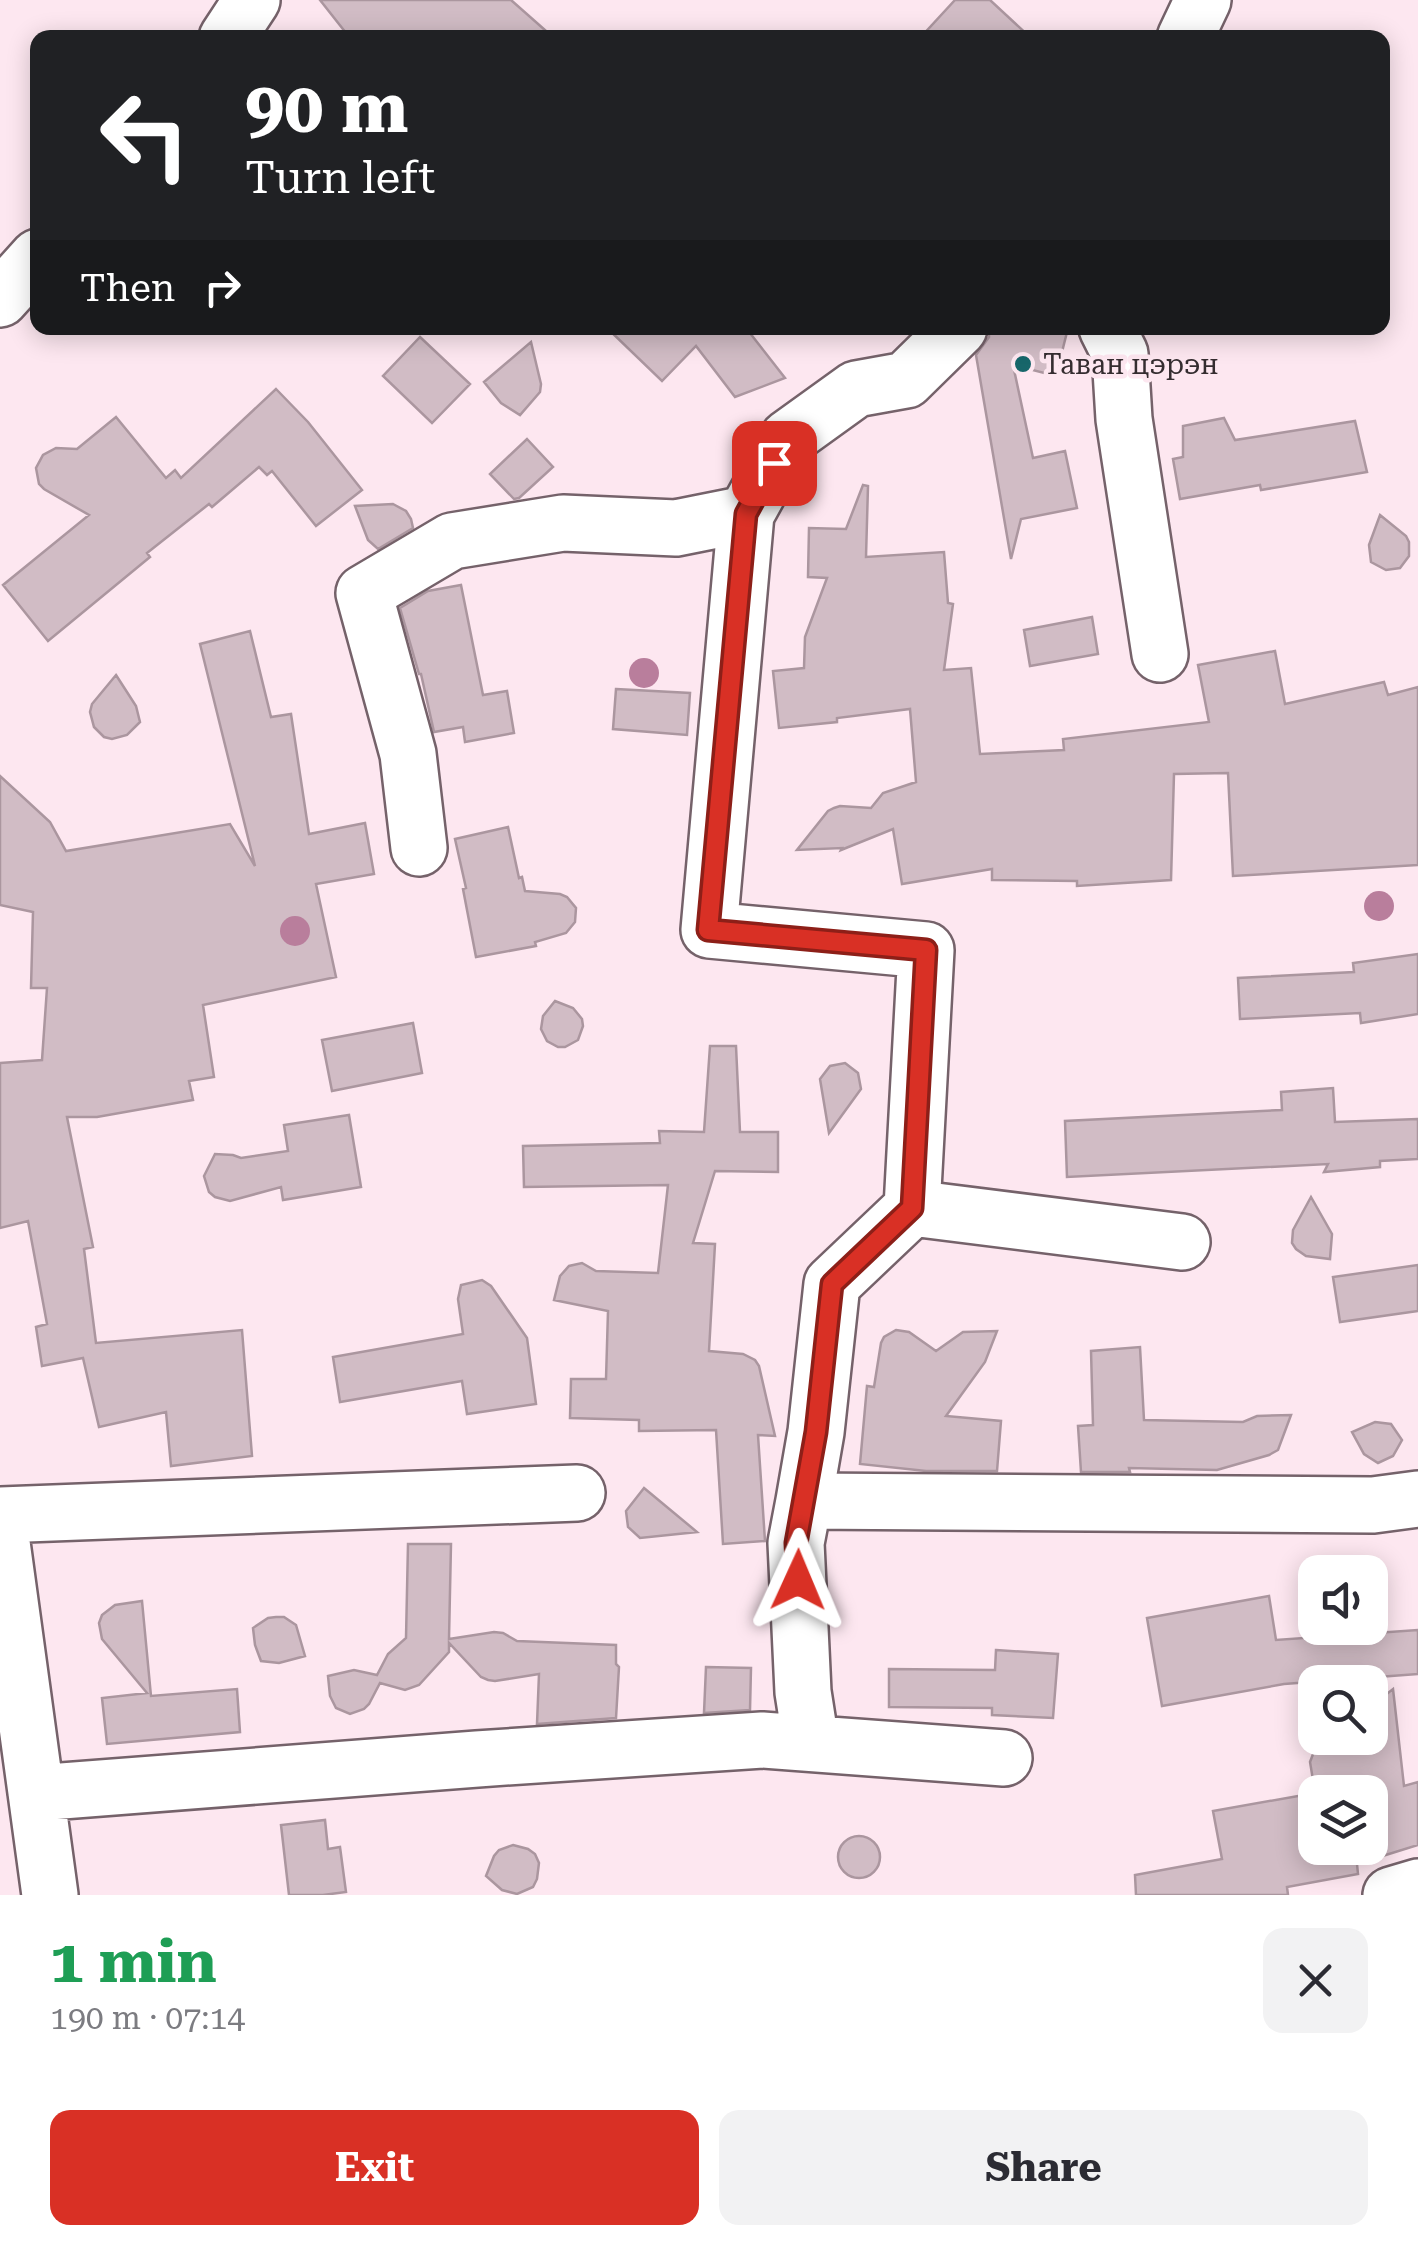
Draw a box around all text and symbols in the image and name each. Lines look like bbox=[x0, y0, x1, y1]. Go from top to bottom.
text: 90 m bbox=[245, 67, 409, 149]
icon: left bbox=[80, 70, 210, 200]
text: Turn left bbox=[245, 151, 435, 204]
icon: right bbox=[195, 260, 250, 315]
text: Then bbox=[80, 266, 175, 310]
place label: Таван цэрэн bbox=[1043, 348, 1218, 381]
marker: Таван цэрэн bbox=[1012, 353, 1034, 375]
pin bbox=[732, 421, 817, 506]
icon: arrive bbox=[747, 436, 802, 491]
position arrow bbox=[746, 1528, 850, 1632]
map controls bbox=[1298, 1555, 1388, 1865]
button: sound bbox=[1298, 1555, 1388, 1645]
button: search bbox=[1298, 1665, 1388, 1755]
button: layers bbox=[1298, 1775, 1388, 1865]
text: 1 min bbox=[50, 1926, 217, 1997]
button: close bbox=[1263, 1928, 1368, 2033]
text: 190 m · 07:14 bbox=[50, 1999, 245, 2037]
button: Exit bbox=[50, 2110, 699, 2225]
button: Share bbox=[719, 2110, 1368, 2225]

